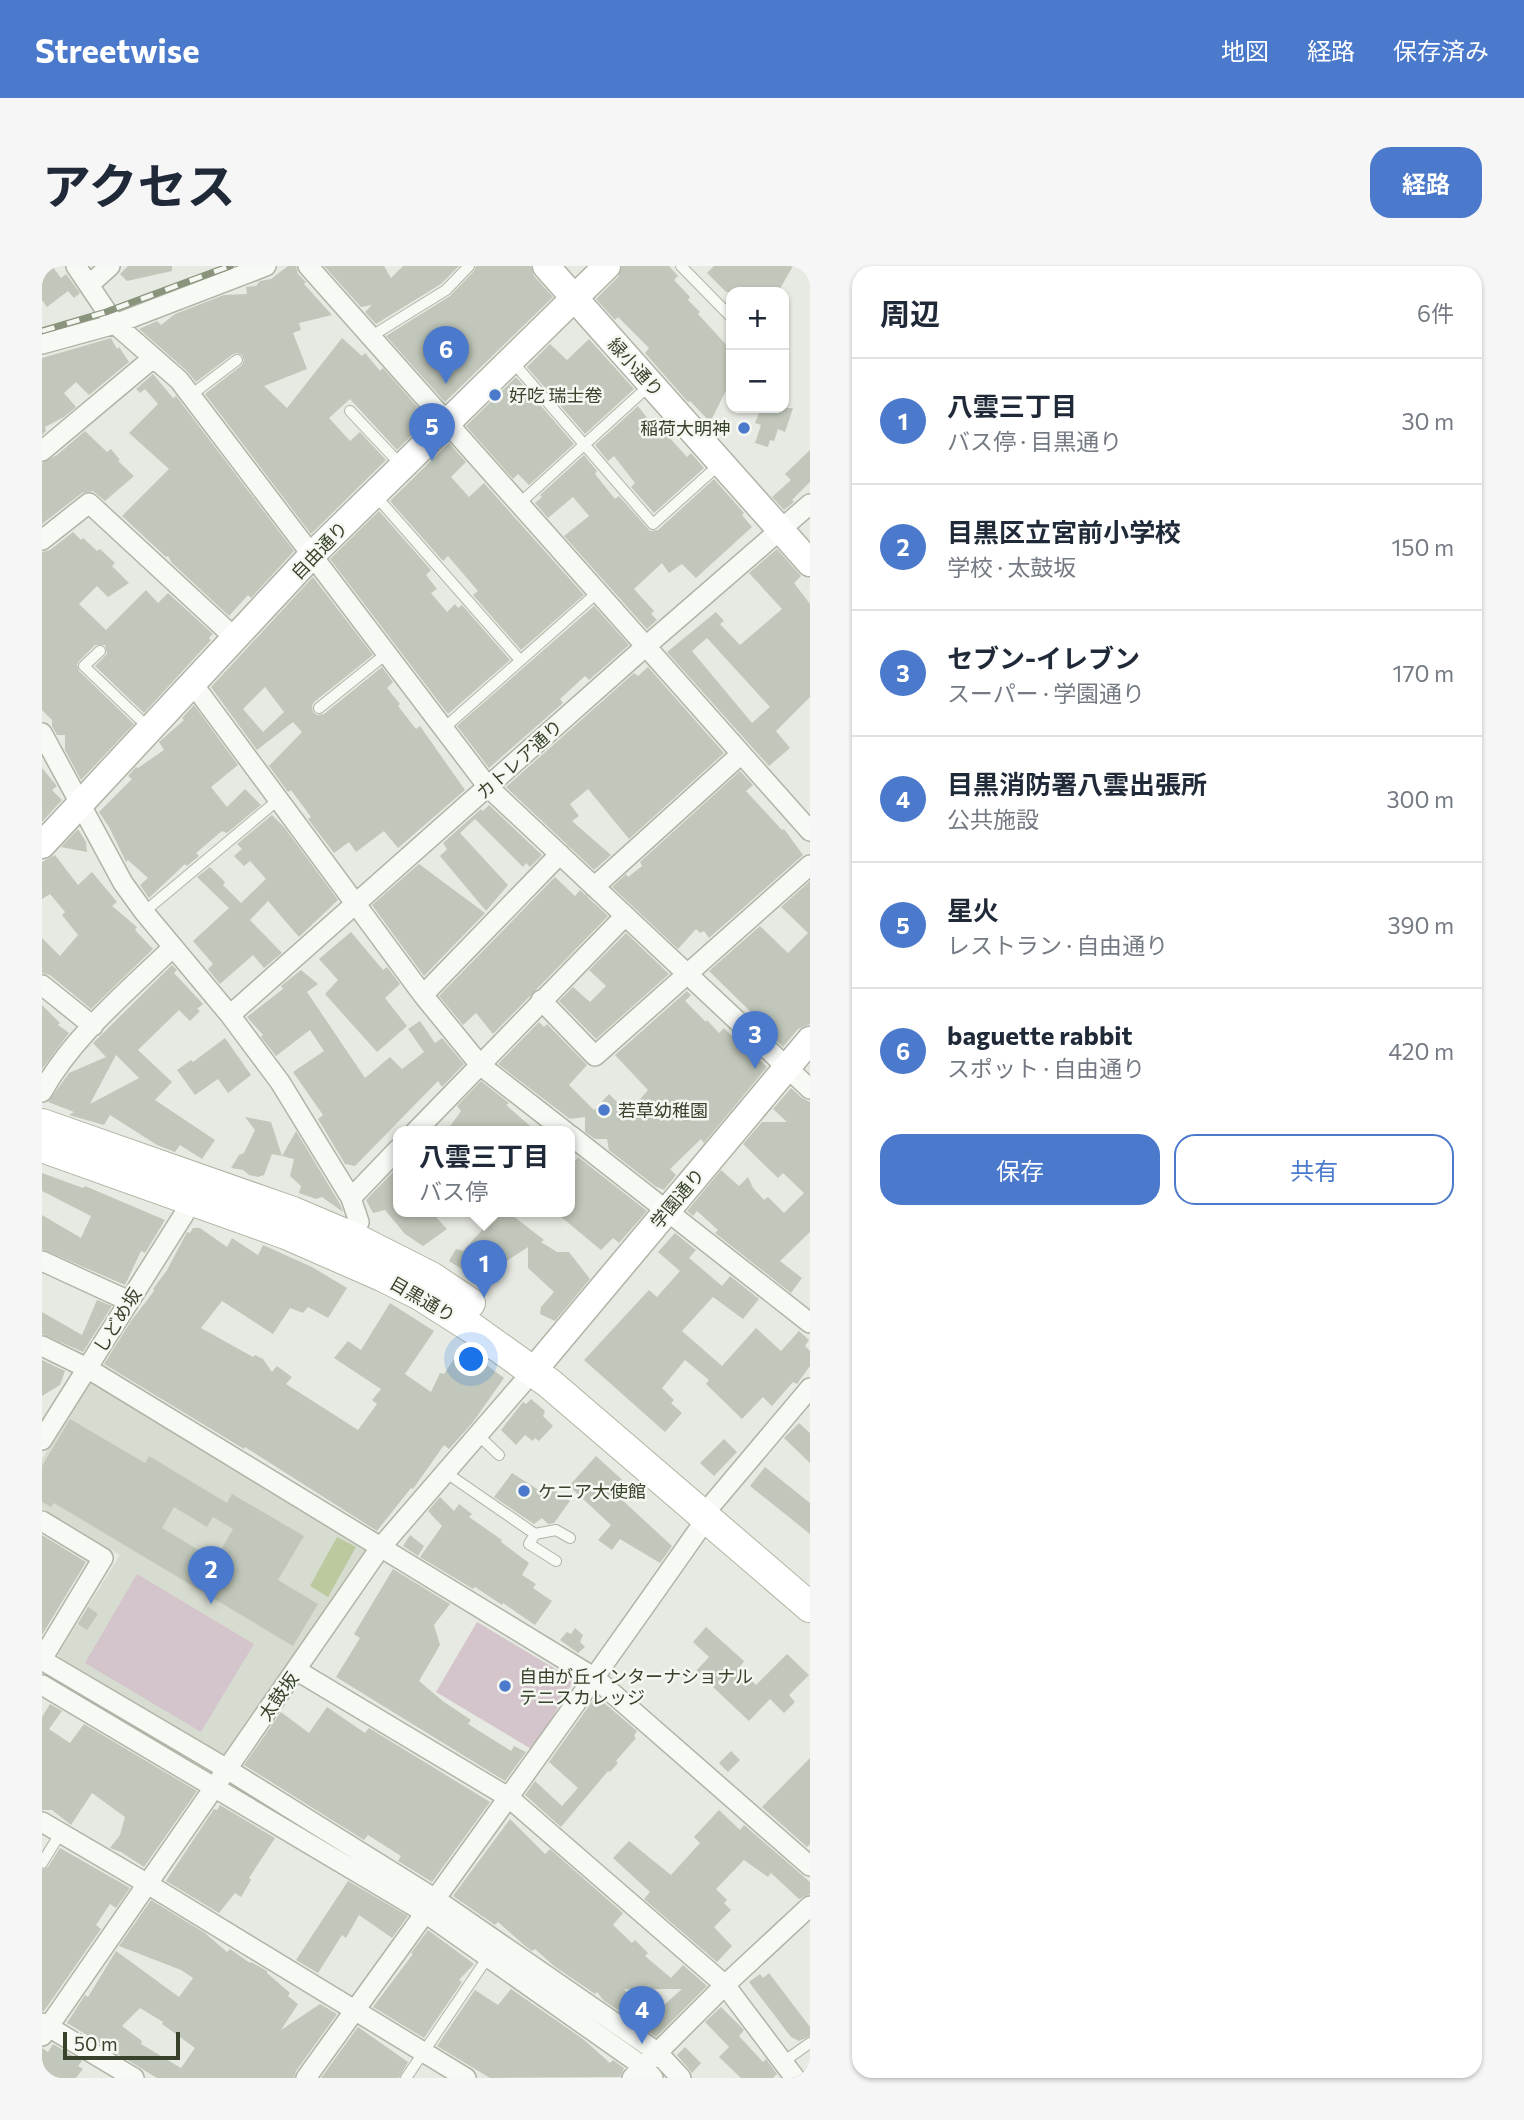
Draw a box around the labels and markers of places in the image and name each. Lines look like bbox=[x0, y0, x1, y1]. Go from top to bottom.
pin: 6 bbox=[423, 326, 469, 384]
place label: 好吃 瑞士卷 bbox=[509, 384, 602, 406]
marker: 好吃 瑞士卷 bbox=[487, 387, 503, 403]
pin: 5 bbox=[409, 403, 455, 461]
place label: 稲荷大明神 bbox=[640, 417, 730, 439]
marker: 稲荷大明神 bbox=[736, 420, 752, 436]
pin: 3 bbox=[732, 1011, 778, 1069]
place label: 若草幼稚園 bbox=[618, 1099, 708, 1121]
marker: 若草幼稚園 bbox=[596, 1102, 612, 1118]
pin: 1 bbox=[461, 1240, 507, 1298]
place label: ケニア大使館 bbox=[538, 1480, 646, 1502]
marker: ケニア大使館 bbox=[516, 1483, 532, 1499]
pin: 2 bbox=[188, 1546, 234, 1604]
place label: 自由が丘インターナショナル テニスカレッジ bbox=[519, 1665, 753, 1708]
marker: 自由が丘インターナショナル テニスカレッジ bbox=[497, 1678, 513, 1694]
pin: 4 bbox=[619, 1986, 665, 2044]

